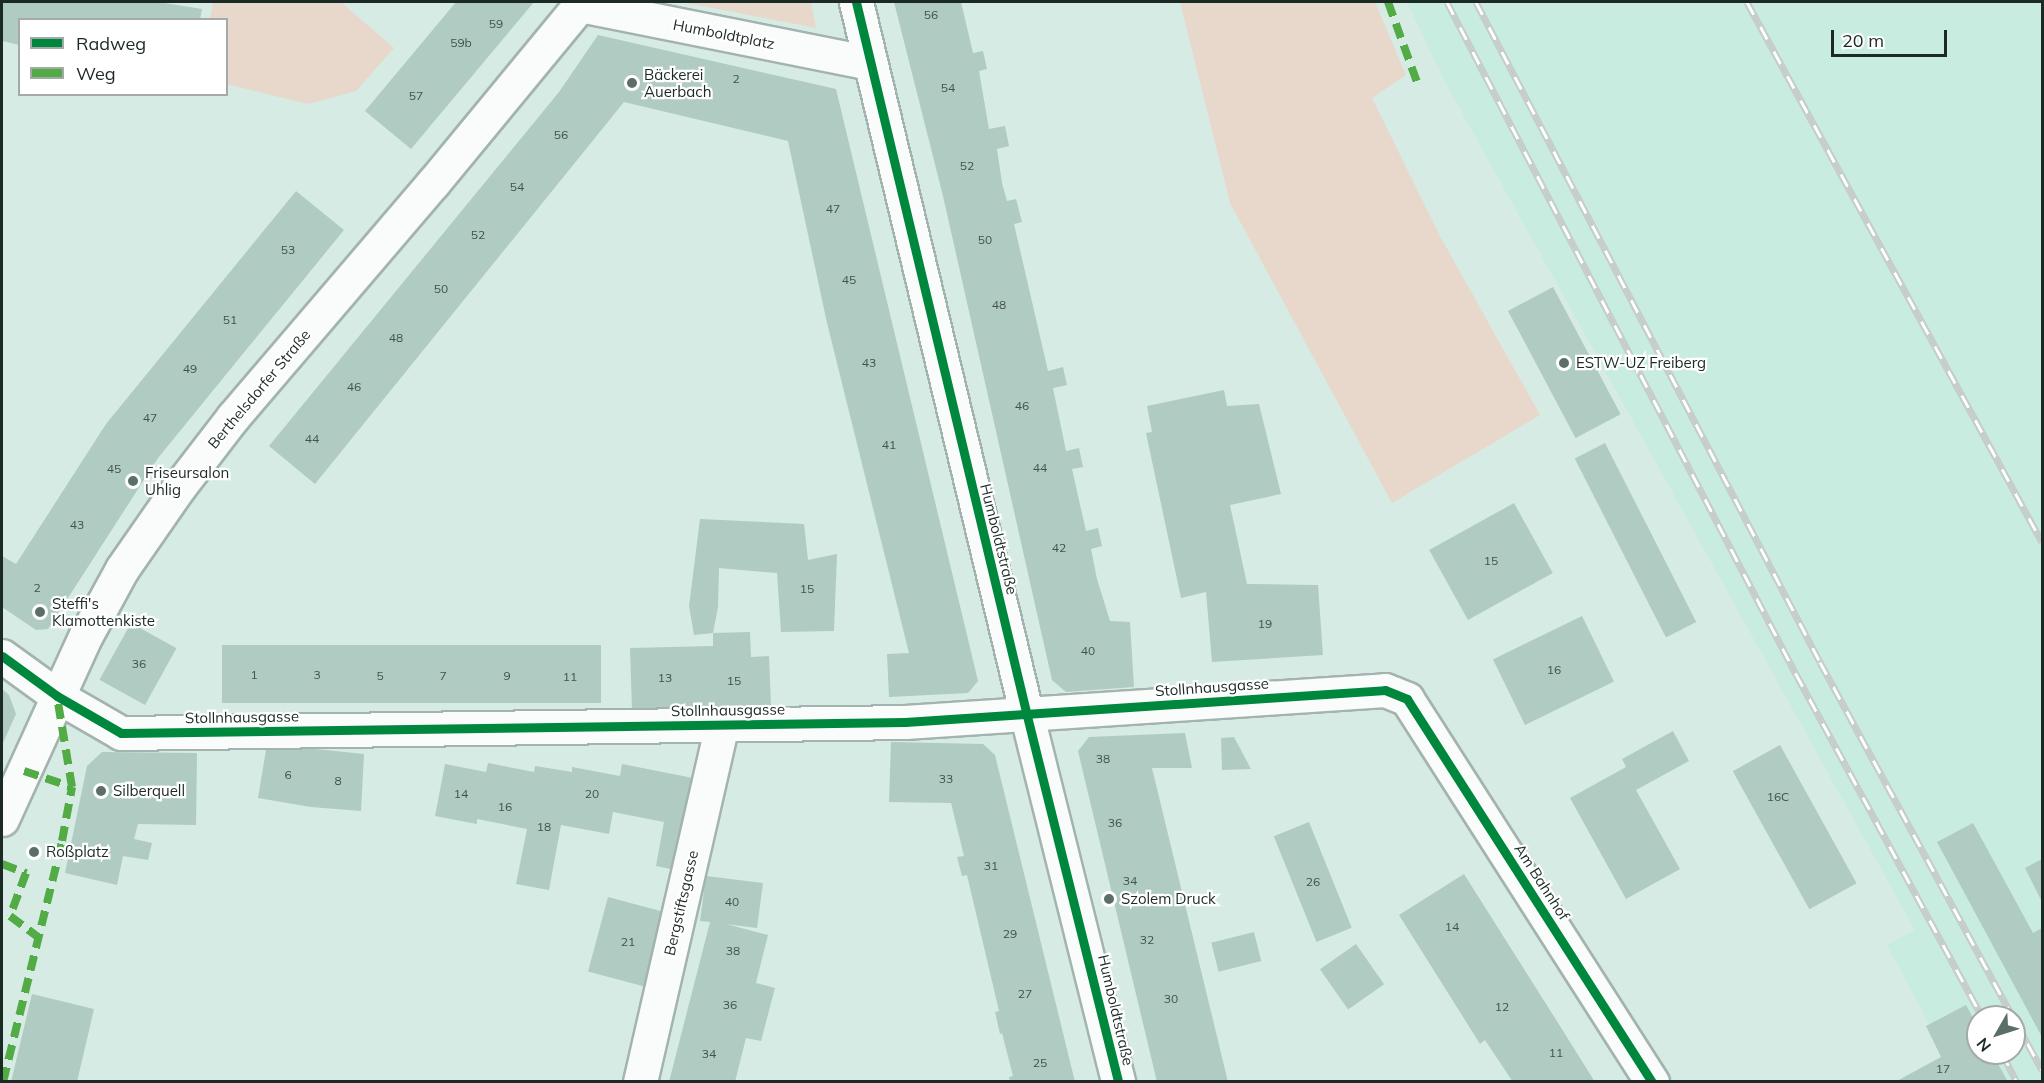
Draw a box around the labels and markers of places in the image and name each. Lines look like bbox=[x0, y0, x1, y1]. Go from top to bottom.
place label: Bäckerei Auerbach bbox=[644, 65, 711, 100]
marker: Bäckerei Auerbach bbox=[625, 76, 639, 90]
place label: ESTW-UZ Freiberg bbox=[1576, 354, 1706, 372]
marker: ESTW-UZ Freiberg bbox=[1557, 356, 1571, 370]
place label: Friseursalon Uhlig bbox=[145, 463, 229, 498]
marker: Friseursalon Uhlig bbox=[126, 474, 140, 488]
place label: Steffi's Klamottenkiste bbox=[52, 594, 155, 629]
marker: Steffi's Klamottenkiste bbox=[33, 605, 47, 619]
place label: Silberquell bbox=[113, 782, 185, 800]
marker: Silberquell bbox=[94, 784, 108, 798]
place label: Roßplatz bbox=[46, 843, 109, 861]
marker: Roßplatz bbox=[27, 845, 41, 859]
place label: Szolem Druck bbox=[1121, 890, 1216, 908]
marker: Szolem Druck bbox=[1102, 892, 1116, 906]

